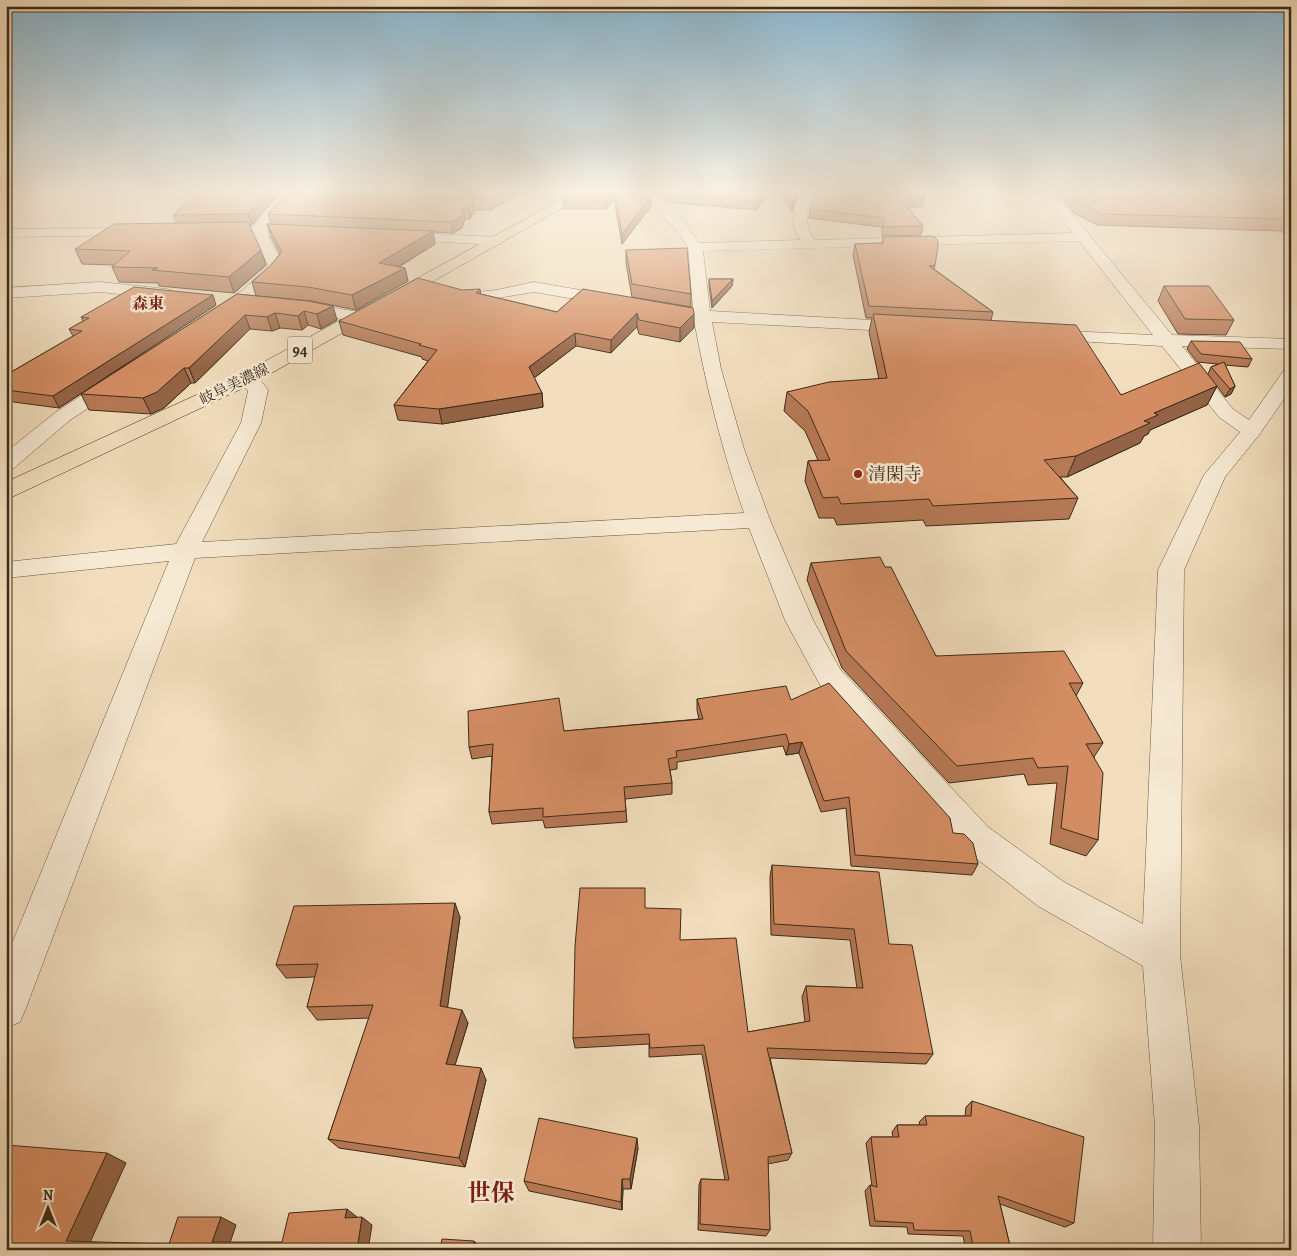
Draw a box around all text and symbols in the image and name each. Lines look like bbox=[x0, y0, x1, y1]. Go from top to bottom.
district label: 森東 bbox=[132, 293, 164, 315]
road number: 94 bbox=[288, 336, 312, 364]
street label: 岐阜美濃線 bbox=[196, 359, 272, 409]
place label: 清閑寺 bbox=[868, 462, 922, 486]
marker: 清閑寺 bbox=[852, 468, 864, 480]
district label: 世保 bbox=[467, 1177, 515, 1209]
north arrow bbox=[22, 1184, 72, 1234]
text: N bbox=[43, 1186, 53, 1205]

